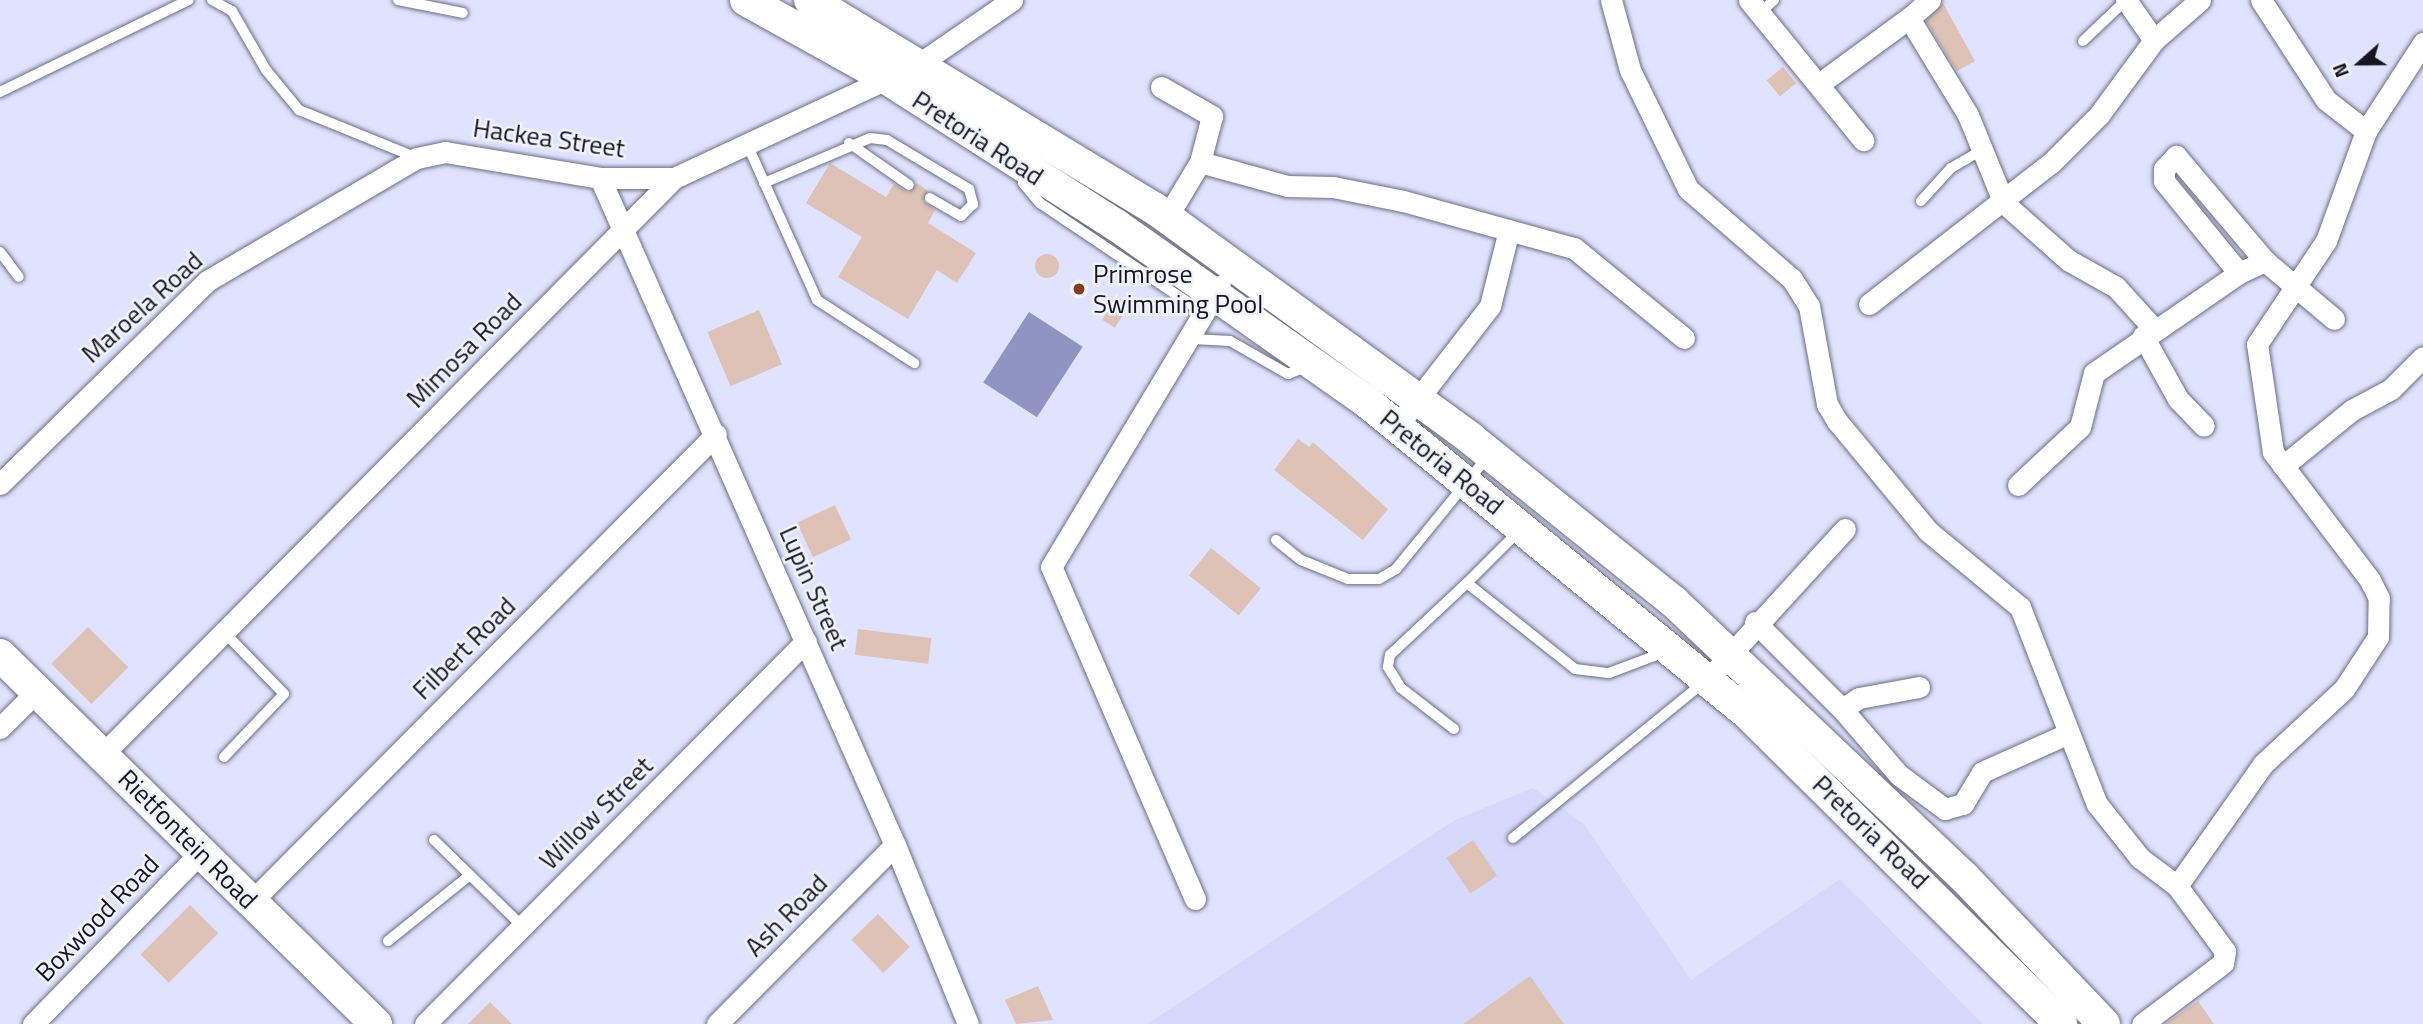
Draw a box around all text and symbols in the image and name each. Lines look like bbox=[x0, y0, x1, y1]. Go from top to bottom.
north arrow bbox=[2325, 28, 2395, 98]
text: N bbox=[2324, 59, 2356, 82]
street label: Pretoria Road bbox=[907, 84, 1049, 192]
street label: Hackea Street bbox=[471, 112, 627, 164]
street label: Maroela Road bbox=[75, 245, 209, 369]
place label: Primrose Swimming Pool bbox=[1093, 258, 1263, 320]
marker: Primrose Swimming Pool bbox=[1071, 281, 1087, 297]
street label: Mimosa Road bbox=[400, 286, 528, 414]
street label: Pretoria Road bbox=[1374, 403, 1510, 521]
street label: Lupin Street bbox=[773, 521, 855, 655]
street label: Filbert Road bbox=[406, 590, 522, 706]
street label: Willow Street bbox=[533, 750, 659, 876]
street label: Rietfontein Road bbox=[112, 763, 264, 915]
street label: Pretoria Road bbox=[1806, 769, 1936, 895]
street label: Boxwood Road bbox=[29, 848, 165, 988]
street label: Ash Road bbox=[738, 867, 834, 963]

